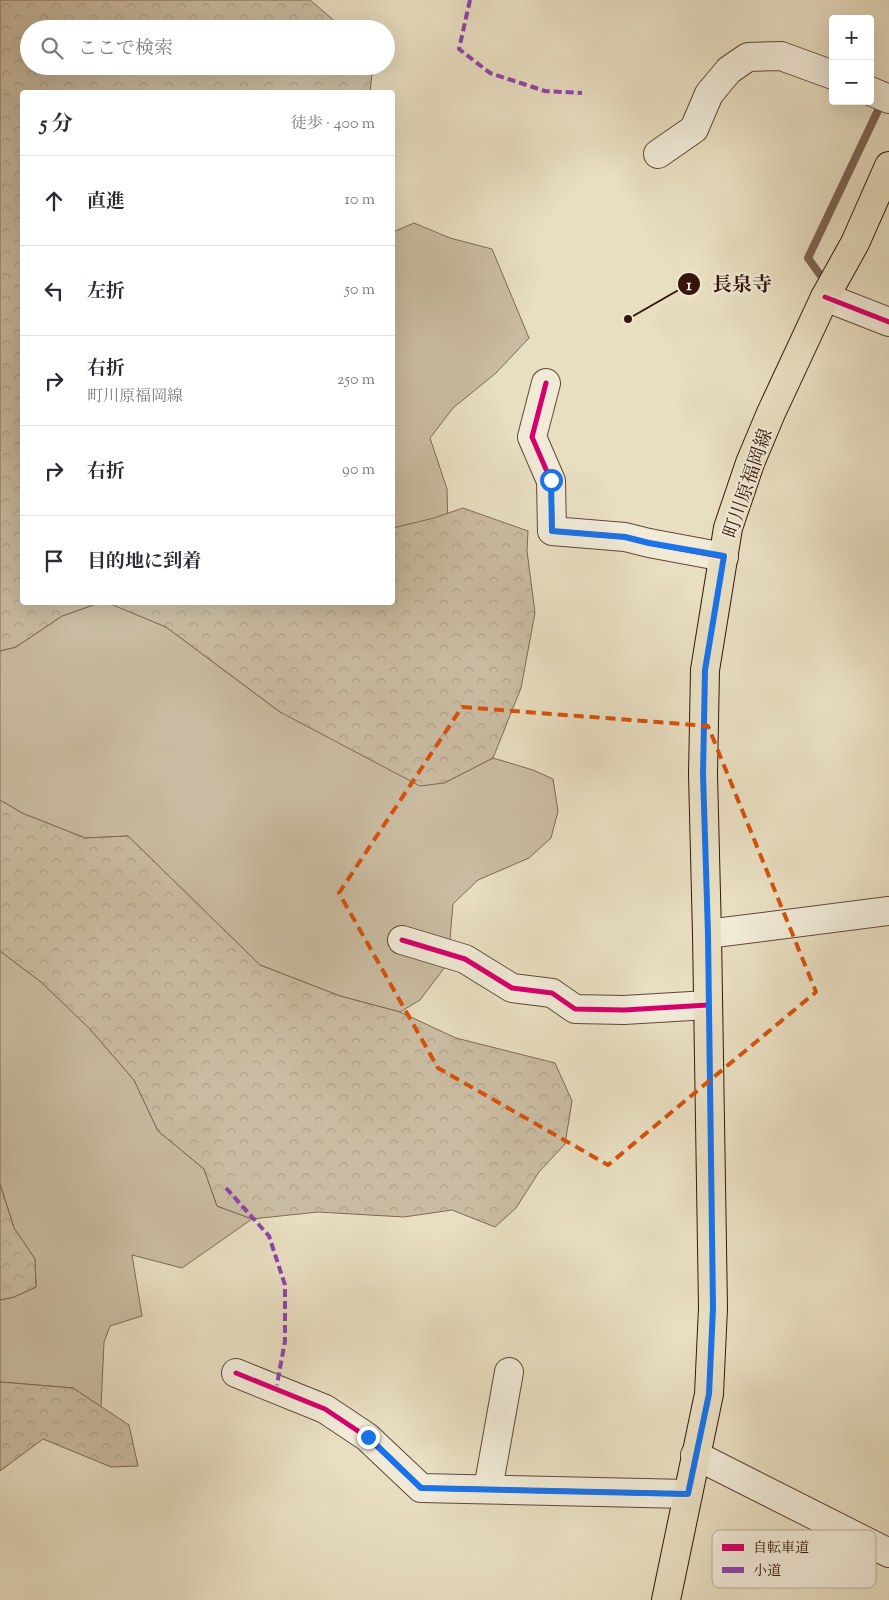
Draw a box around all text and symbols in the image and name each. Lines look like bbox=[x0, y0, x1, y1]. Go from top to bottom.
map controls bbox=[829, 15, 874, 105]
button: + bbox=[829, 15, 874, 60]
search box bbox=[20, 20, 395, 75]
icon: search bbox=[38, 34, 66, 62]
text: ここで検索 bbox=[78, 36, 173, 63]
button: − bbox=[829, 60, 874, 105]
text: 5 分 bbox=[40, 110, 73, 140]
text: 徒歩 · 400 m bbox=[291, 113, 375, 136]
icon: ahead bbox=[40, 187, 68, 215]
text: 直進 bbox=[87, 189, 125, 216]
text: 10 m bbox=[345, 189, 375, 212]
callout: 長泉寺 bbox=[677, 267, 782, 302]
text: 長泉寺 bbox=[712, 272, 772, 301]
text: 1 bbox=[686, 276, 692, 297]
icon: left bbox=[40, 277, 68, 305]
text: 左折 bbox=[87, 279, 125, 306]
text: 50 m bbox=[344, 279, 375, 302]
text: 右折 bbox=[87, 356, 125, 383]
icon: right bbox=[40, 367, 68, 395]
text: 250 m bbox=[337, 369, 375, 392]
text: 町川原福岡線 bbox=[87, 386, 183, 409]
street label: 町川原福岡線 bbox=[718, 426, 781, 542]
icon: right bbox=[40, 457, 68, 485]
text: 右折 bbox=[87, 459, 125, 486]
text: 90 m bbox=[342, 459, 375, 482]
route start bbox=[540, 469, 563, 492]
icon: arrive bbox=[40, 547, 68, 575]
text: 目的地に到着 bbox=[87, 549, 201, 576]
route end bbox=[357, 1426, 380, 1449]
legend bbox=[712, 1530, 876, 1588]
text: 自転車道 bbox=[753, 1539, 809, 1559]
text: 小道 bbox=[753, 1562, 781, 1582]

